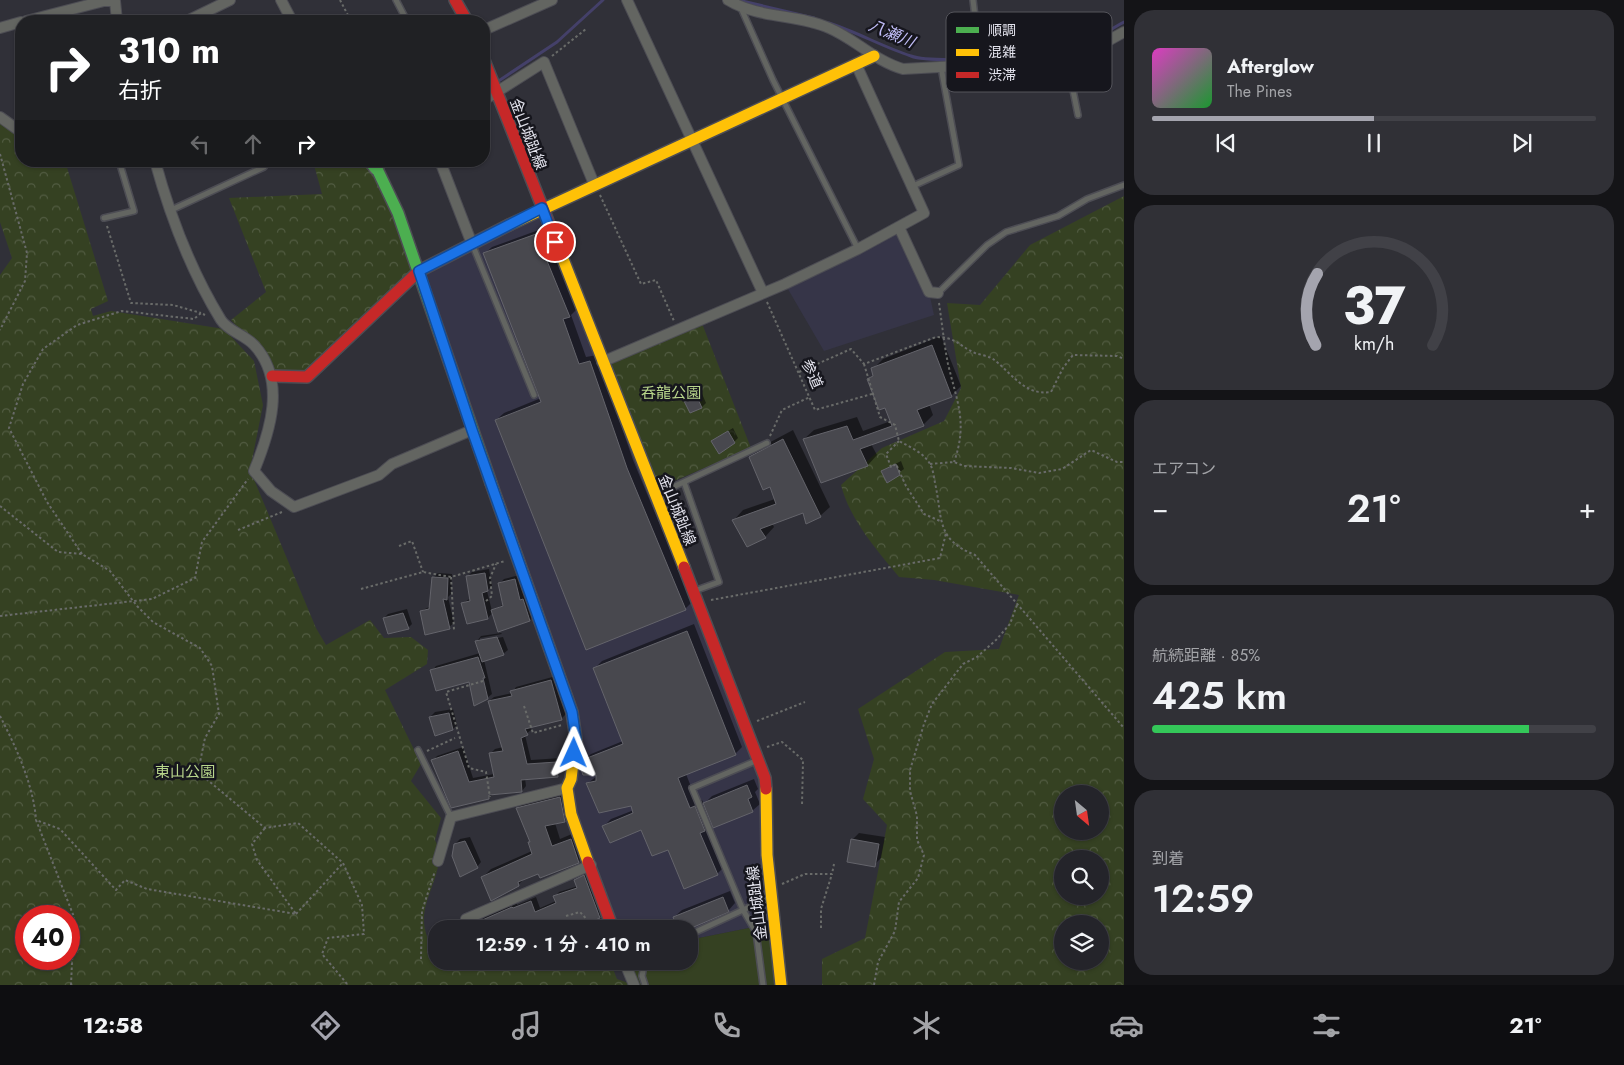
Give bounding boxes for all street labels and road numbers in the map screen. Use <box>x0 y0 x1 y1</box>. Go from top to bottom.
street label: 金山城趾線 <box>504 95 552 173</box>
street label: 参道 <box>796 356 828 392</box>
street label: 金山城趾線 <box>653 471 701 549</box>
street label: 金山城趾線 <box>742 864 772 942</box>

